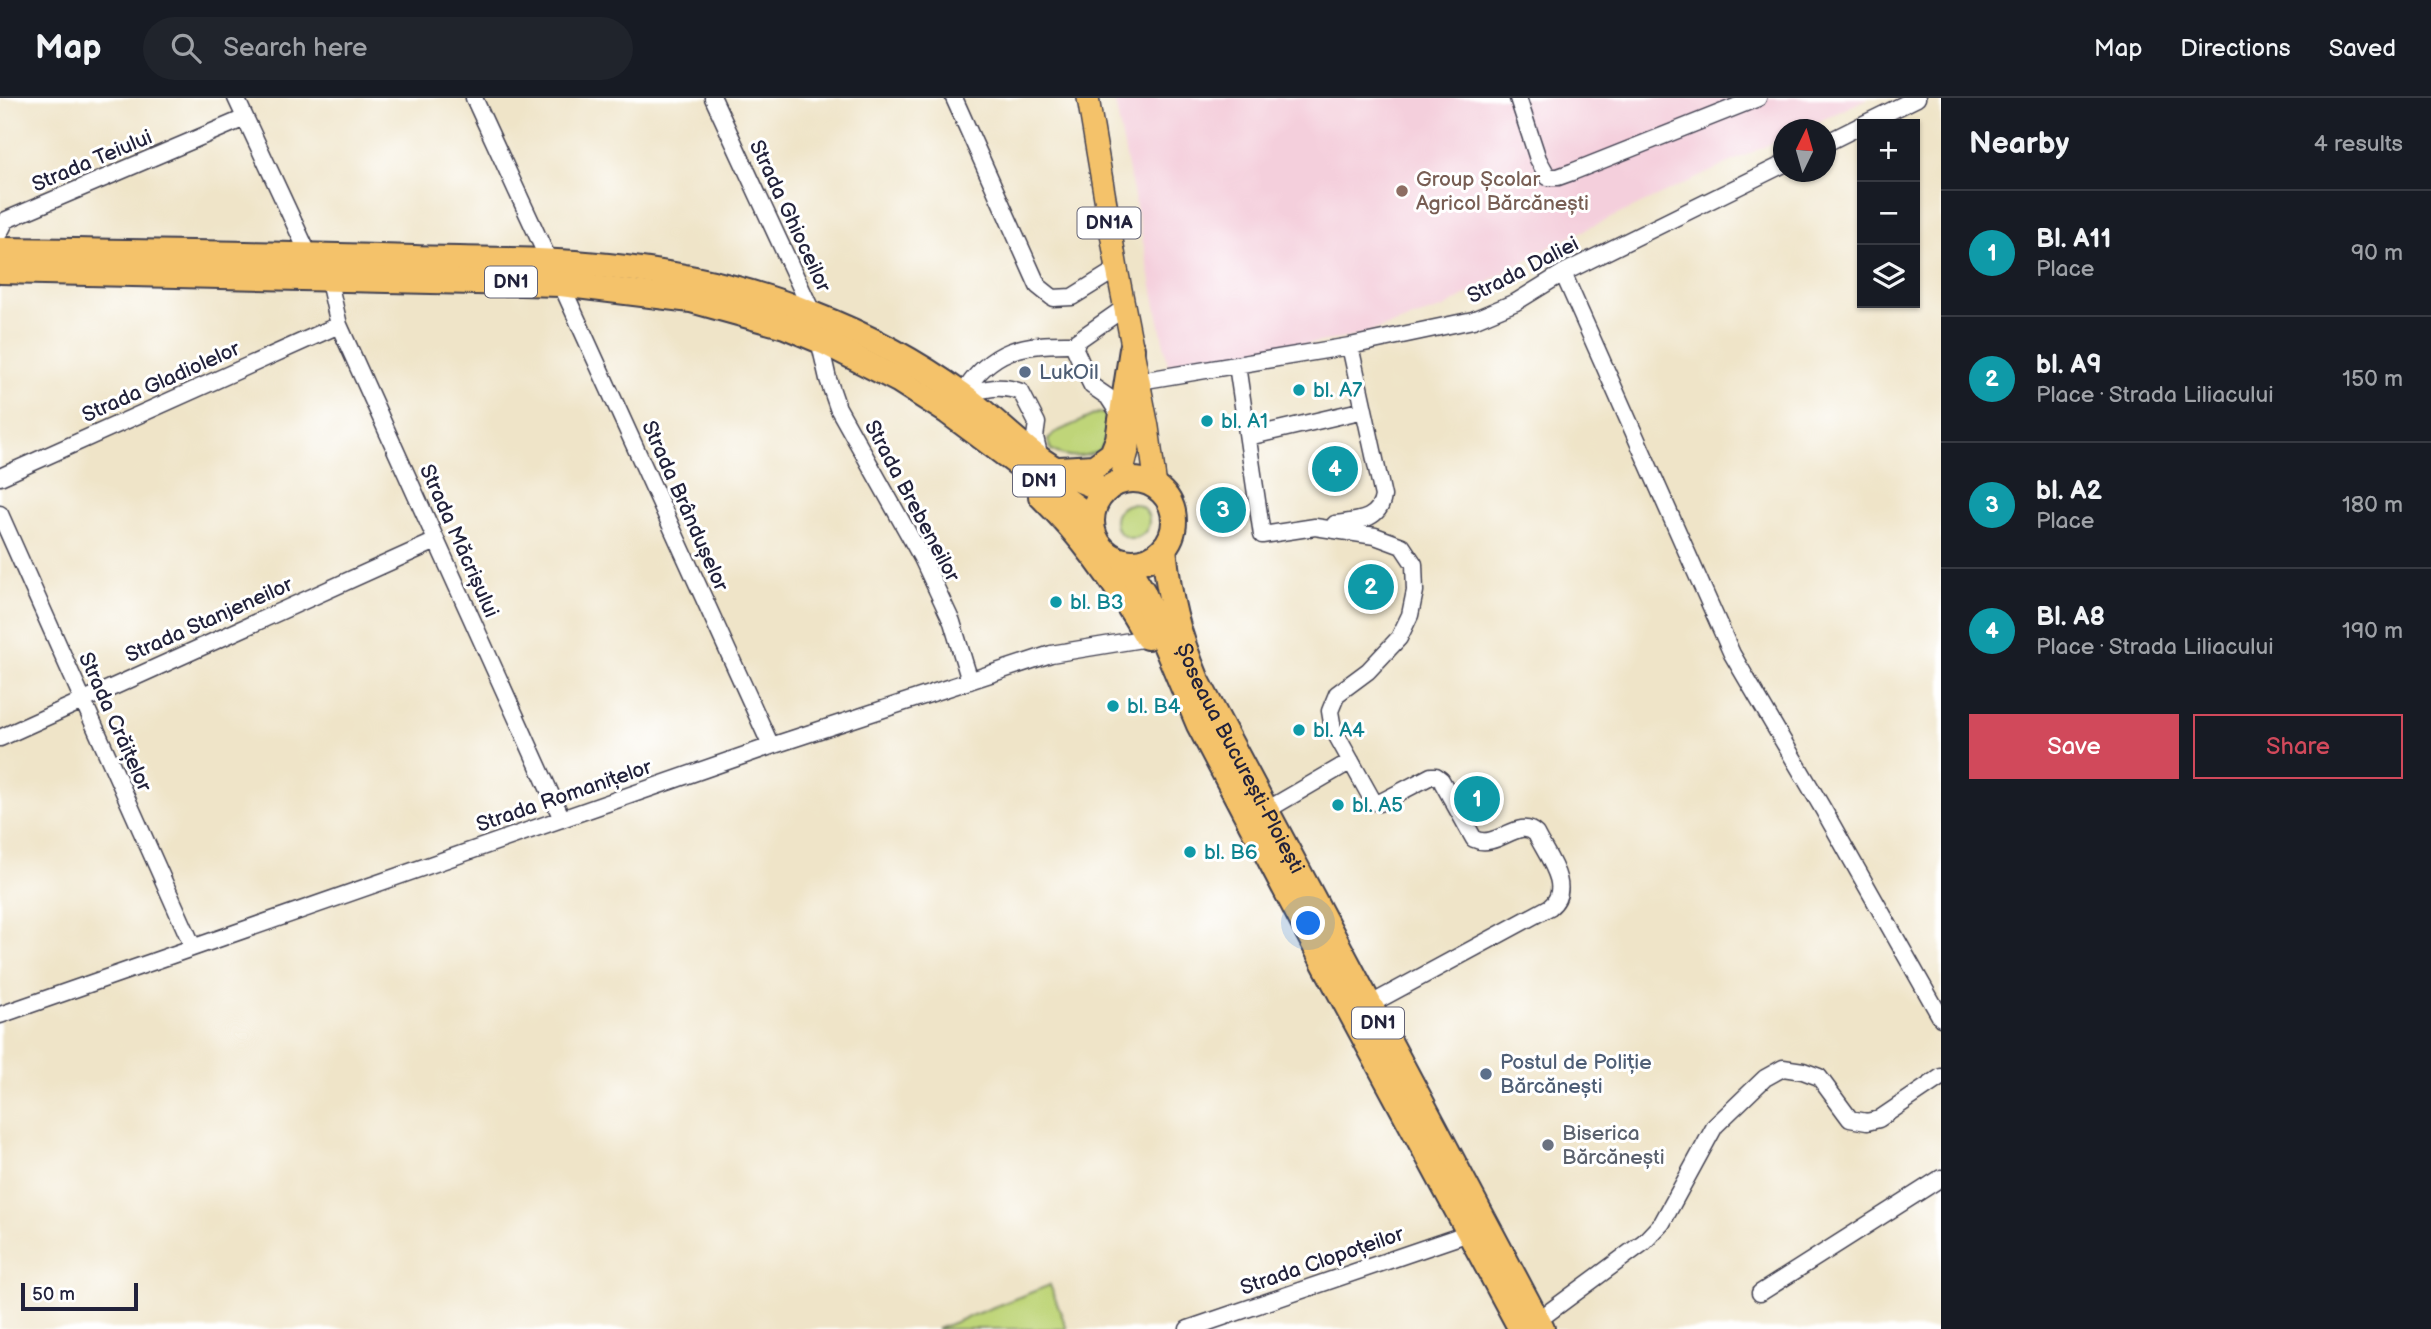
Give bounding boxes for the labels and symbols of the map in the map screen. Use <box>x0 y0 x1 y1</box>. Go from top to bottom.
north arrow <box>1773 119 1836 182</box>
street label: Strada Teiului <box>28 124 156 198</box>
street label: Strada Ghioceilor <box>744 136 836 296</box>
place label: Group Școlar Agricol Bărcănești <box>1416 167 1589 216</box>
marker: Group Școlar Agricol Bărcănești <box>1394 183 1410 199</box>
road number: DN1A <box>1078 208 1140 238</box>
street label: Strada Daliei <box>1463 231 1583 309</box>
road number: DN1 <box>485 266 537 298</box>
street label: Strada Gladiolelor <box>78 336 244 428</box>
place label: LukOil <box>1039 360 1099 385</box>
marker: LukOil <box>1017 364 1033 380</box>
place label: bl. A7 <box>1313 378 1363 403</box>
marker: bl. A7 <box>1291 382 1307 398</box>
place label: bl. A1 <box>1221 409 1268 434</box>
marker: bl. A1 <box>1199 413 1215 429</box>
street label: Strada Brebeneilor <box>859 416 965 586</box>
street label: Strada Brândușelor <box>636 417 734 595</box>
pin: 4 <box>1312 443 1358 495</box>
street label: Strada Măcrișului <box>414 461 504 621</box>
road number: DN1 <box>1013 466 1065 496</box>
pin: 3 <box>1200 484 1246 536</box>
pin: 2 <box>1348 561 1394 613</box>
street label: Strada Stanjeneilor <box>122 572 297 668</box>
place label: bl. B3 <box>1070 590 1124 615</box>
marker: bl. B3 <box>1048 594 1064 610</box>
street label: Șoseaua București-Ploiești <box>1171 640 1310 878</box>
street label: Strada Crăițelor <box>73 649 157 796</box>
place label: bl. B4 <box>1127 694 1181 719</box>
marker: bl. B4 <box>1105 698 1121 714</box>
place label: bl. A4 <box>1313 718 1365 743</box>
marker: bl. A4 <box>1291 722 1307 738</box>
street label: Strada Romanițelor <box>473 754 655 838</box>
pin: 1 <box>1454 773 1500 825</box>
place label: bl. A5 <box>1352 793 1403 818</box>
marker: bl. A5 <box>1330 797 1346 813</box>
place label: bl. B6 <box>1204 840 1258 865</box>
marker: bl. B6 <box>1182 844 1198 860</box>
your location <box>1291 906 1325 940</box>
road number: DN1 <box>1352 1007 1404 1038</box>
place label: Postul de Poliție Bărcănești <box>1500 1050 1652 1099</box>
marker: Postul de Poliție Bărcănești <box>1478 1066 1494 1082</box>
place label: Biserica Bărcănești <box>1562 1121 1665 1170</box>
marker: Biserica Bărcănești <box>1540 1137 1556 1153</box>
street label: Strada Clopoțeilor <box>1237 1221 1407 1301</box>
scale bar <box>21 1280 138 1312</box>

